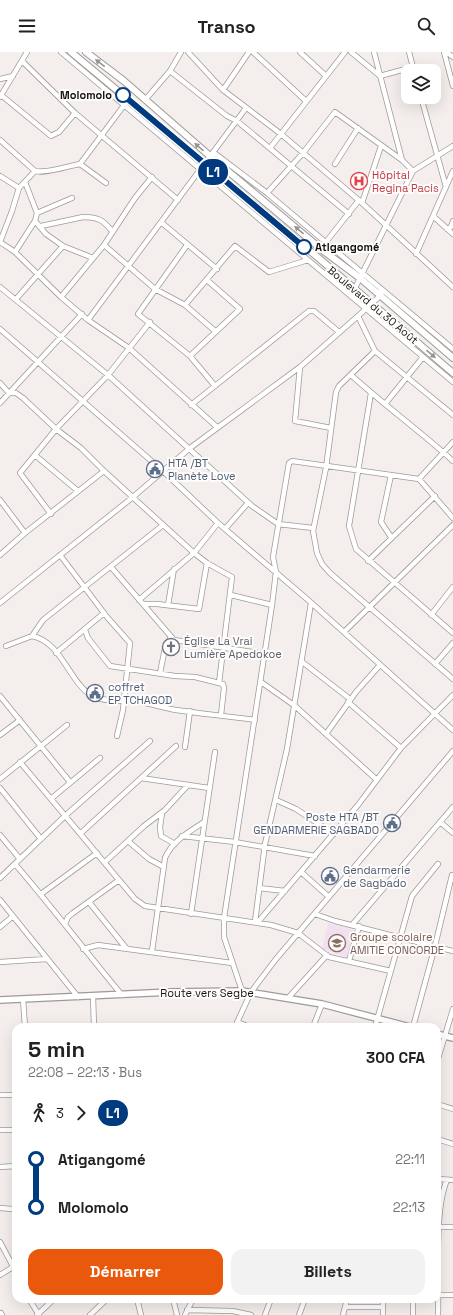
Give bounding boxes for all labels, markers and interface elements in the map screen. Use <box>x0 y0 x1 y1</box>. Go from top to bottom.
icon: menu <box>16 15 38 37</box>
text: Transo <box>197 15 256 38</box>
icon: search <box>415 15 437 37</box>
one-way arrow <box>95 58 106 67</box>
map controls <box>401 64 441 104</box>
button: layers <box>401 64 441 104</box>
marker: Molomolo <box>115 87 131 103</box>
place label: Molomolo <box>60 88 112 102</box>
one-way arrow <box>194 142 204 152</box>
line badge: L1 <box>195 159 231 185</box>
text: L1 <box>206 163 220 181</box>
place label: Hôpital Regina Pacis <box>372 168 439 195</box>
hospital icon: Hôpital Regina Pacis <box>349 171 369 191</box>
one-way arrow <box>294 226 304 235</box>
marker: Atigangomé <box>296 239 312 255</box>
place label: Atigangomé <box>315 240 379 254</box>
street label: Boulevard du 30 Août <box>325 263 421 347</box>
one-way arrow <box>425 350 436 359</box>
place label: HTA /BT Planète Love <box>168 456 236 483</box>
public building icon: HTA /BT Planète Love <box>145 459 165 479</box>
place label: Église La Vrai Lumière Apedokoe <box>184 634 282 661</box>
church icon: Église La Vrai Lumière Apedokoe <box>161 637 181 657</box>
place label: coffret EP TCHAGOD <box>108 680 172 707</box>
public building icon: coffret EP TCHAGOD <box>85 683 105 703</box>
place label: Poste HTA /BT GENDARMERIE SAGBADO <box>253 810 380 837</box>
public building icon: Poste HTA /BT GENDARMERIE SAGBADO <box>382 813 402 833</box>
place label: Gendarmerie de Sagbado <box>343 863 410 890</box>
public building icon: Gendarmerie de Sagbado <box>320 866 340 886</box>
place label: Groupe scolaire AMITIE CONCORDE <box>350 930 444 957</box>
school or university icon: Groupe scolaire AMITIE CONCORDE <box>327 933 347 953</box>
street label: Route vers Segbe <box>160 986 254 1000</box>
text: 5 min <box>28 1035 85 1063</box>
text: 300 CFA <box>366 1048 425 1067</box>
text: 22:08 – 22:13 · Bus <box>28 1064 142 1081</box>
icon: walk <box>28 1102 50 1124</box>
icon: forward <box>70 1102 92 1124</box>
text: L1 <box>106 1104 120 1122</box>
text: 3 <box>56 1105 64 1122</box>
text: Atigangomé <box>58 1150 146 1169</box>
text: 22:11 <box>395 1151 425 1168</box>
text: Molomolo <box>58 1198 129 1217</box>
text: 22:13 <box>393 1199 425 1216</box>
button: Démarrer <box>28 1249 223 1295</box>
button: Billets <box>231 1249 425 1295</box>

